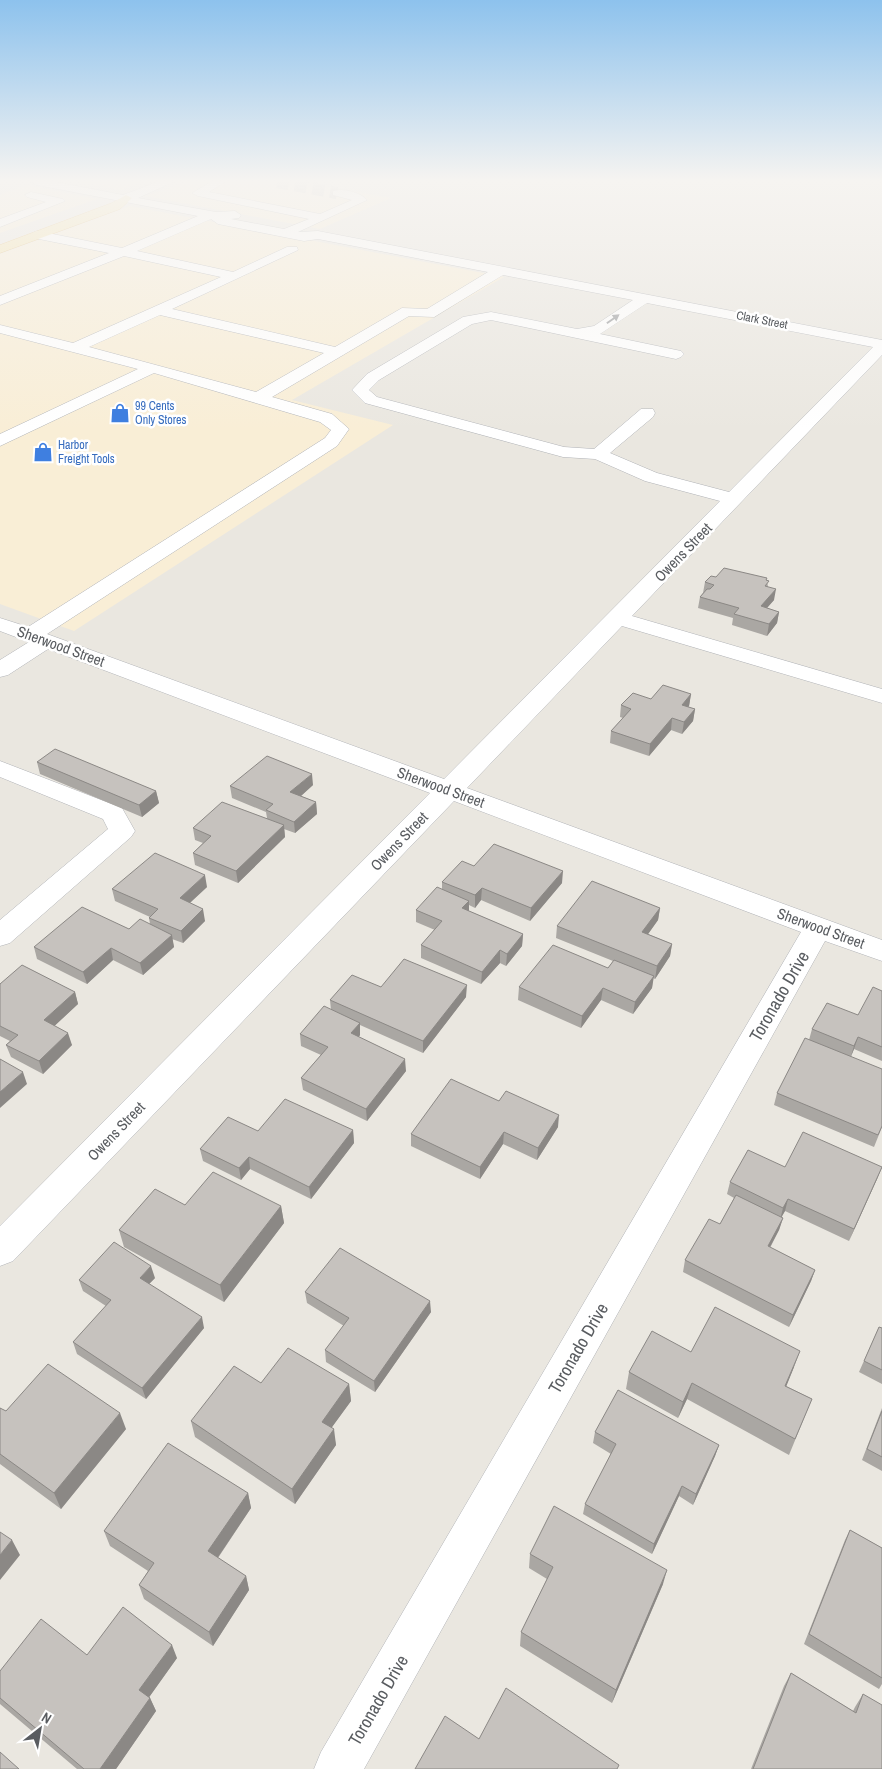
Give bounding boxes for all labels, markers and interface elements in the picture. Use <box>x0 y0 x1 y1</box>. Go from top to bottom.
street label: Clark Street <box>735 307 789 333</box>
one-way arrow <box>607 314 620 324</box>
place label: 99 Cents Only Stores <box>135 398 186 428</box>
shop icon: 99 Cents Only Stores <box>109 402 131 424</box>
place label: Harbor Freight Tools <box>58 437 115 467</box>
shop icon: Harbor Freight Tools <box>32 441 54 463</box>
street label: Owens Street <box>650 517 717 586</box>
street label: Sherwood Street <box>14 620 108 672</box>
street label: Sherwood Street <box>394 761 488 813</box>
street label: Owens Street <box>366 806 433 875</box>
street label: Sherwood Street <box>774 902 868 954</box>
street label: Toronado Drive <box>743 946 815 1046</box>
street label: Owens Street <box>83 1096 150 1165</box>
street label: Toronado Drive <box>542 1298 614 1398</box>
street label: Toronado Drive <box>342 1650 414 1750</box>
north arrow <box>15 1704 65 1754</box>
text: N <box>39 1708 55 1728</box>

